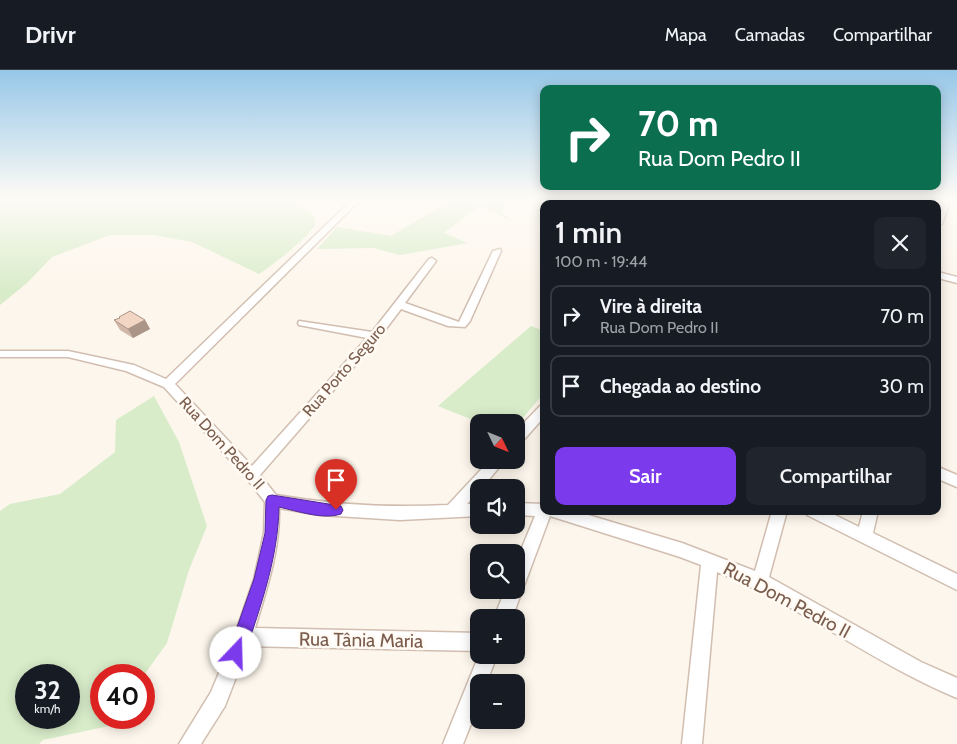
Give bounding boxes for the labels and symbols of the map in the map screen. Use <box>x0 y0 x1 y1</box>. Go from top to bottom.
street label: Rua Porto Seguro <box>298 319 390 420</box>
street label: Rua Dom Pedro II <box>175 393 269 493</box>
north arrow <box>470 414 525 469</box>
pin <box>315 459 357 510</box>
street label: Rua Dom Pedro II <box>719 557 855 643</box>
position arrow <box>209 626 261 678</box>
street label: Rua Tânia Maria <box>299 627 423 653</box>
speed limit sign: 40 <box>90 664 155 729</box>

